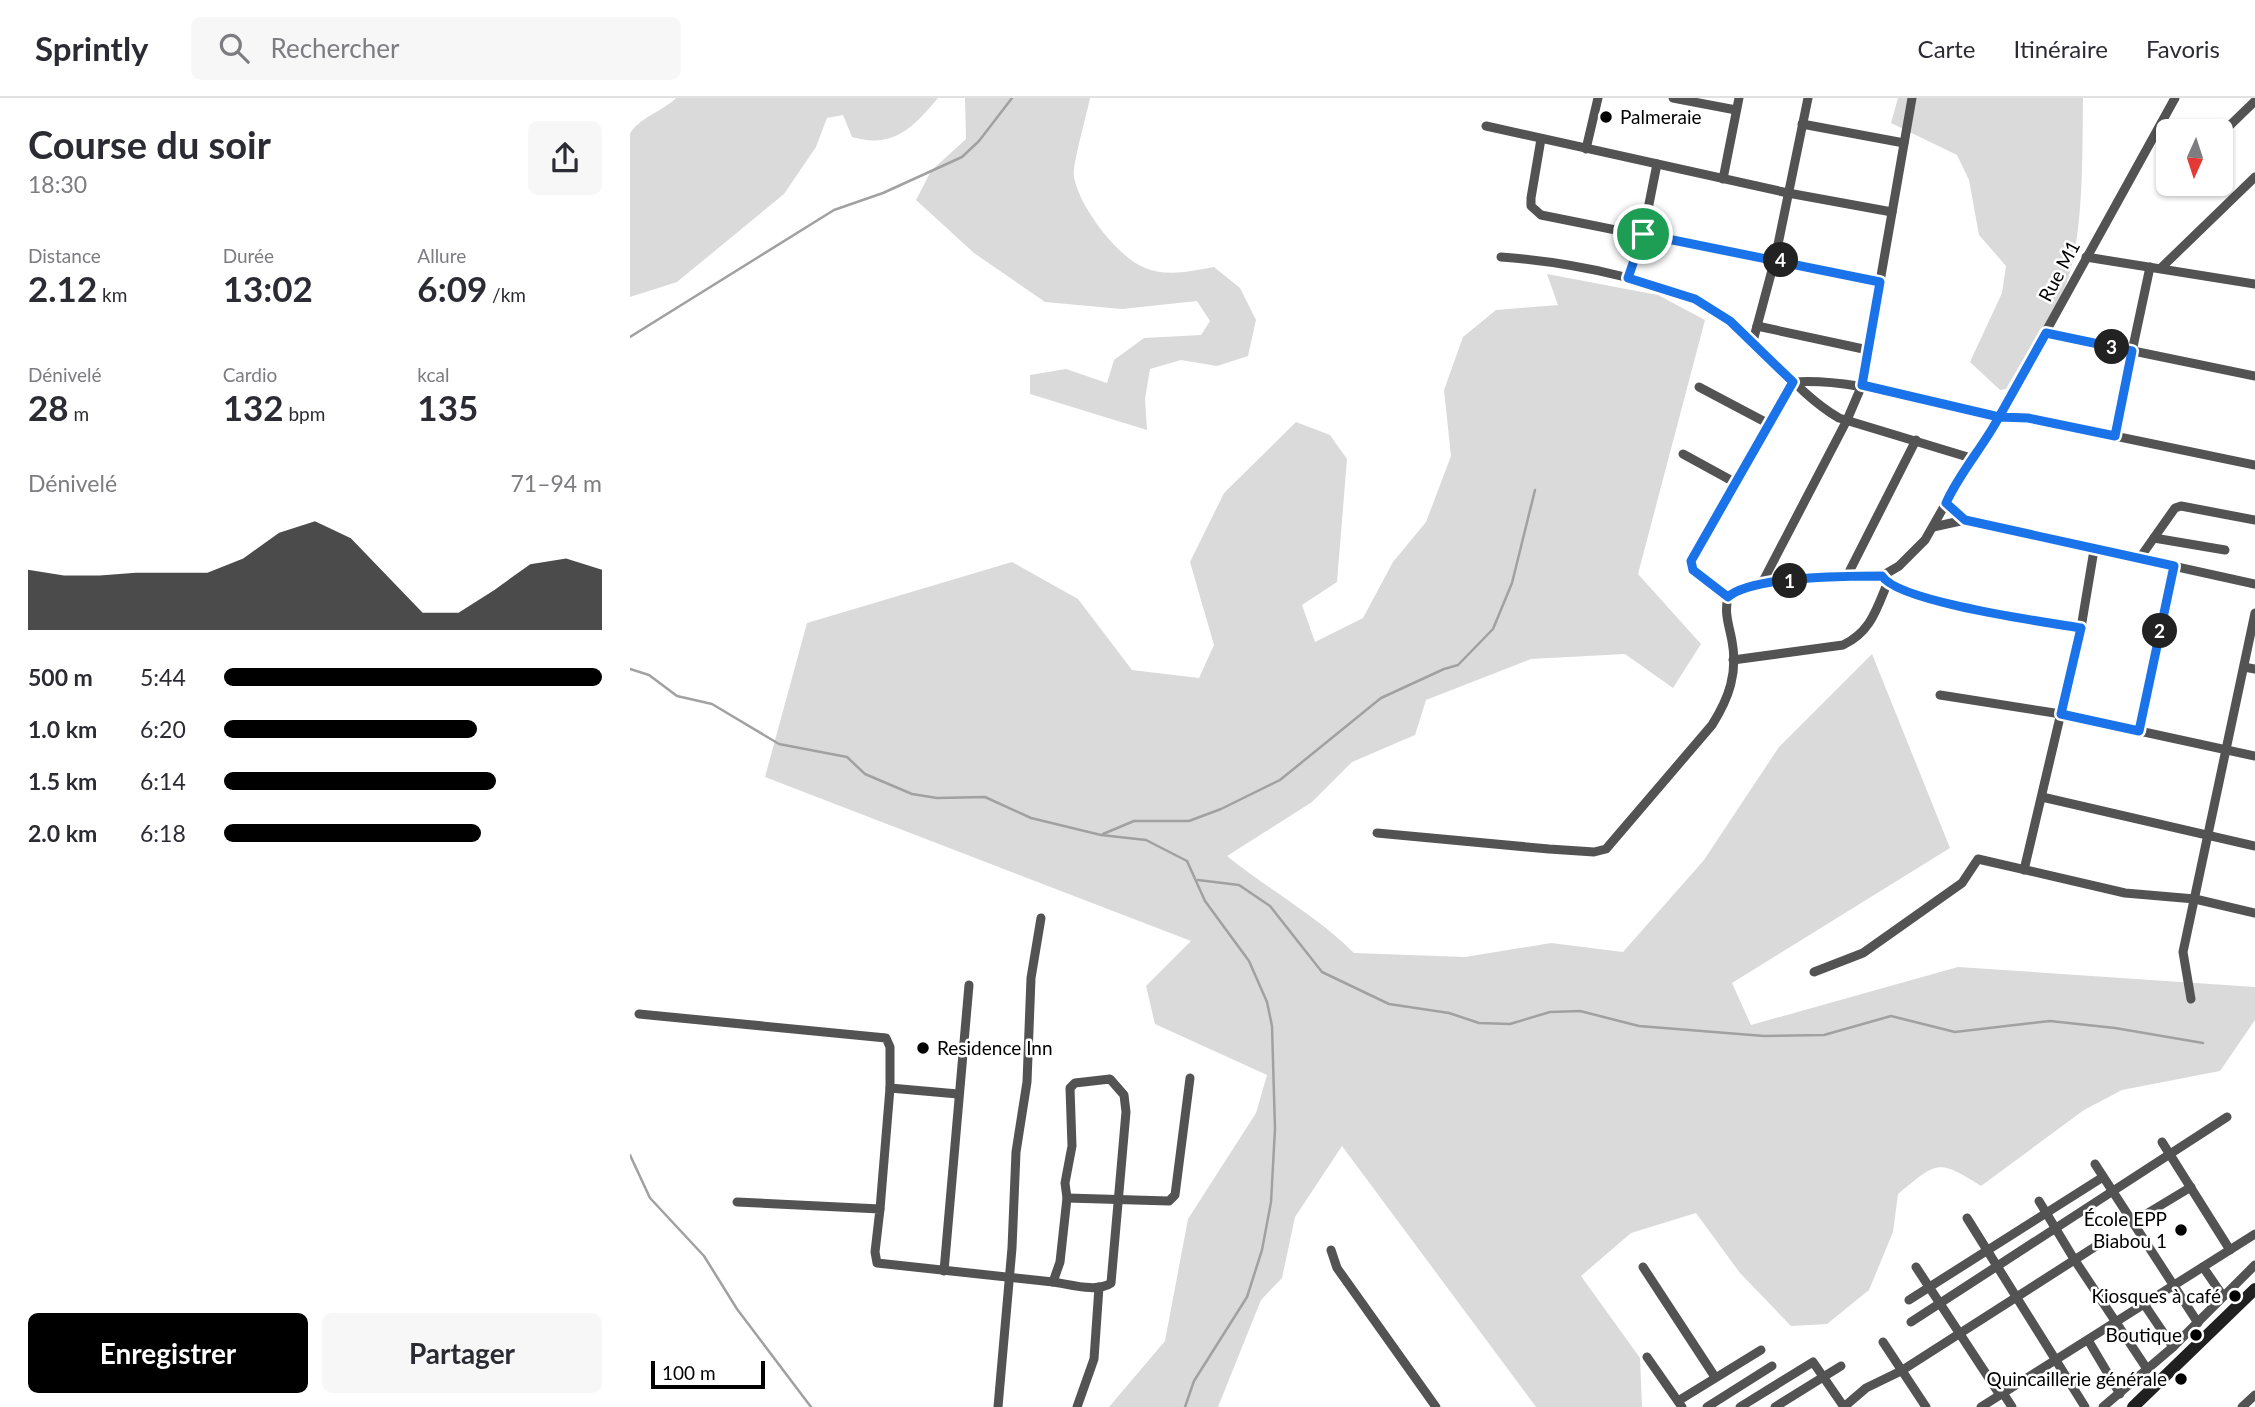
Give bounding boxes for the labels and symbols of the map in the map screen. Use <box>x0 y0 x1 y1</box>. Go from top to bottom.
place label: Palmeraie <box>1620 105 1702 128</box>
marker: Palmeraie <box>1598 109 1614 125</box>
north arrow <box>2156 119 2233 196</box>
pin <box>1613 204 1673 264</box>
street label: Rue M1 <box>2033 236 2084 305</box>
pin: 4 <box>1764 242 1798 278</box>
pin: 3 <box>2094 330 2130 364</box>
pin: 1 <box>1772 564 1808 598</box>
pin: 2 <box>2142 614 2178 648</box>
place label: Residence Inn <box>937 1036 1053 1059</box>
marker: Residence Inn <box>915 1040 931 1056</box>
place label: École EPP Biabou 1 <box>2084 1207 2167 1252</box>
marker: École EPP Biabou 1 <box>2173 1222 2189 1238</box>
place label: Kiosques à café <box>2091 1284 2221 1307</box>
marker: Kiosques à café <box>2227 1288 2243 1304</box>
place label: Boutique <box>2106 1323 2182 1346</box>
marker: Boutique <box>2188 1327 2204 1343</box>
scale bar <box>651 1358 765 1390</box>
place label: Quincaillerie générale <box>1987 1367 2167 1390</box>
marker: Quincaillerie générale <box>2173 1371 2189 1387</box>

